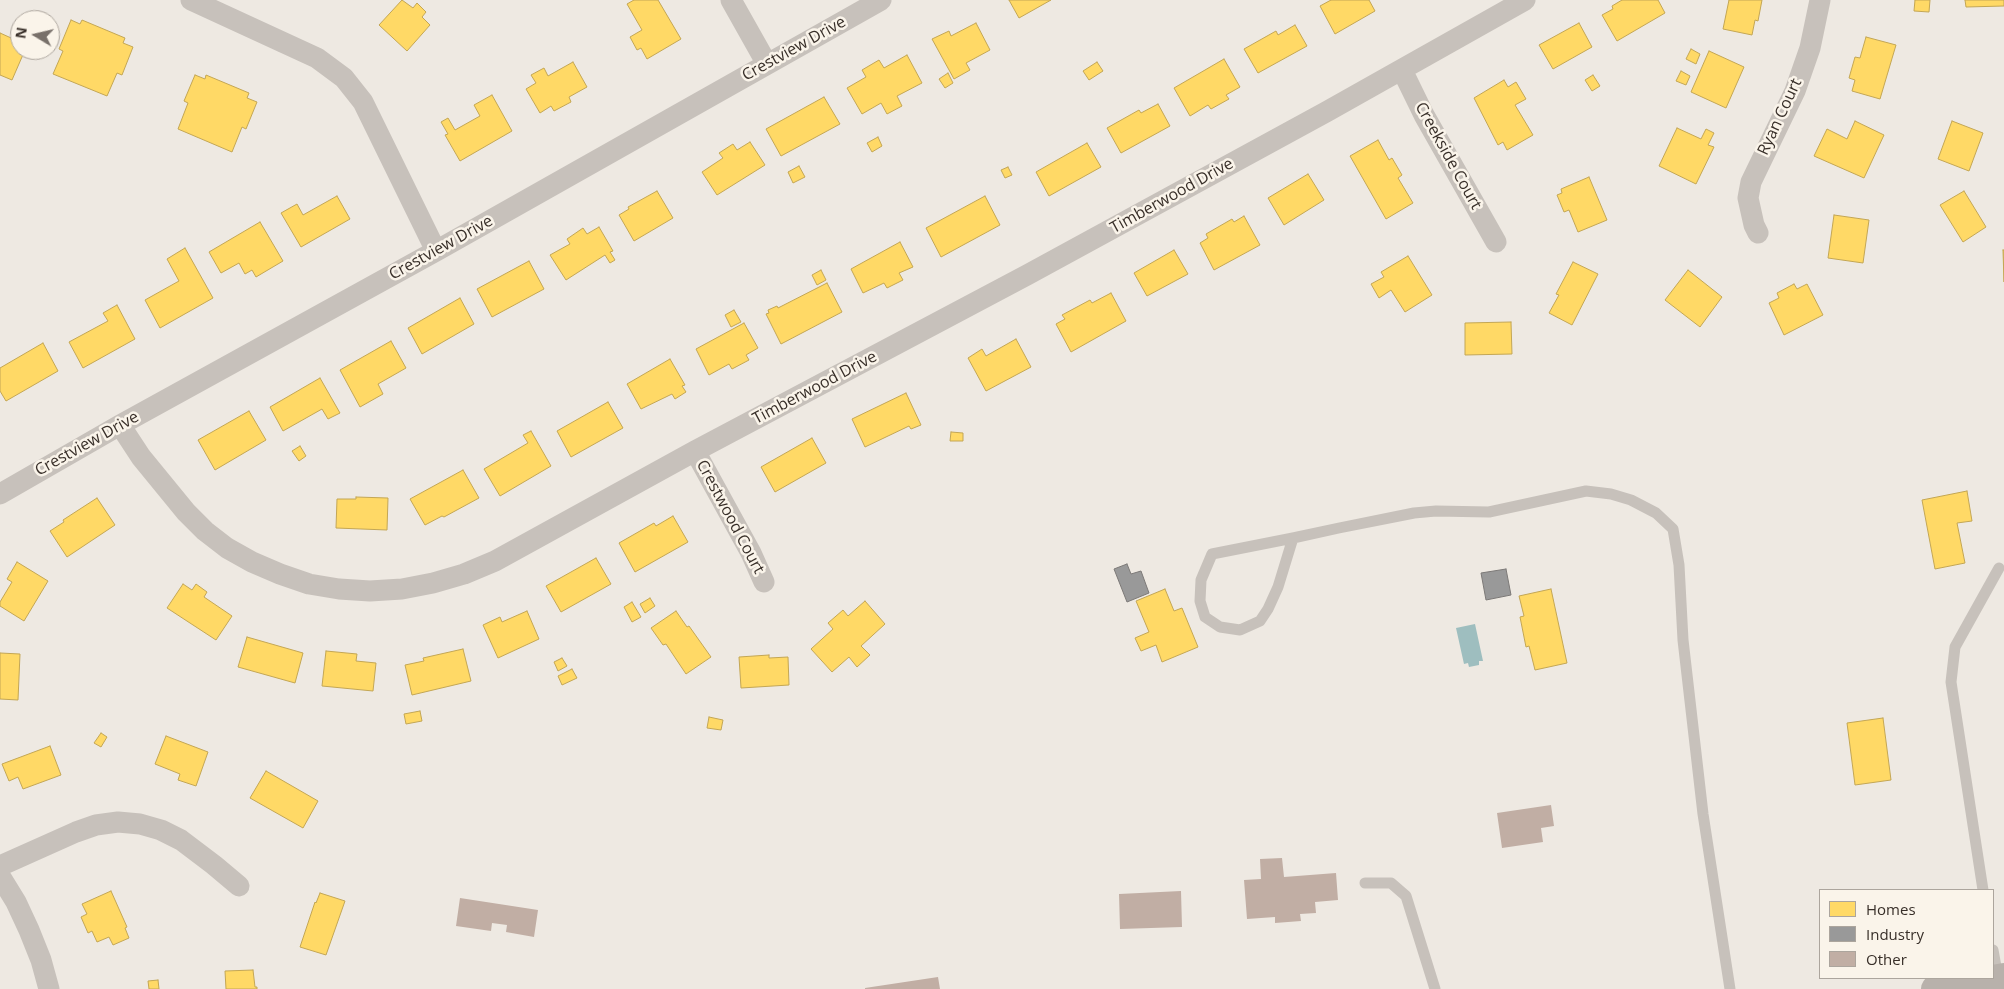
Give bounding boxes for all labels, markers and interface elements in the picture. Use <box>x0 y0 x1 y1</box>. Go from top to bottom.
north arrow <box>10 10 60 60</box>
street label: Crestview Drive <box>739 13 849 85</box>
text: N <box>10 26 31 40</box>
street label: Ryan Court <box>1754 76 1806 158</box>
street label: Creekside Court <box>1411 99 1485 213</box>
street label: Timberwood Drive <box>1107 154 1237 238</box>
street label: Crestview Drive <box>386 212 496 284</box>
street label: Timberwood Drive <box>750 347 880 429</box>
street label: Crestview Drive <box>32 408 142 480</box>
street label: Crestwood Court <box>692 457 768 577</box>
legend <box>1819 889 1994 979</box>
text: Homes <box>1866 899 1916 919</box>
text: Industry <box>1866 924 1924 944</box>
text: Other <box>1866 949 1907 969</box>

